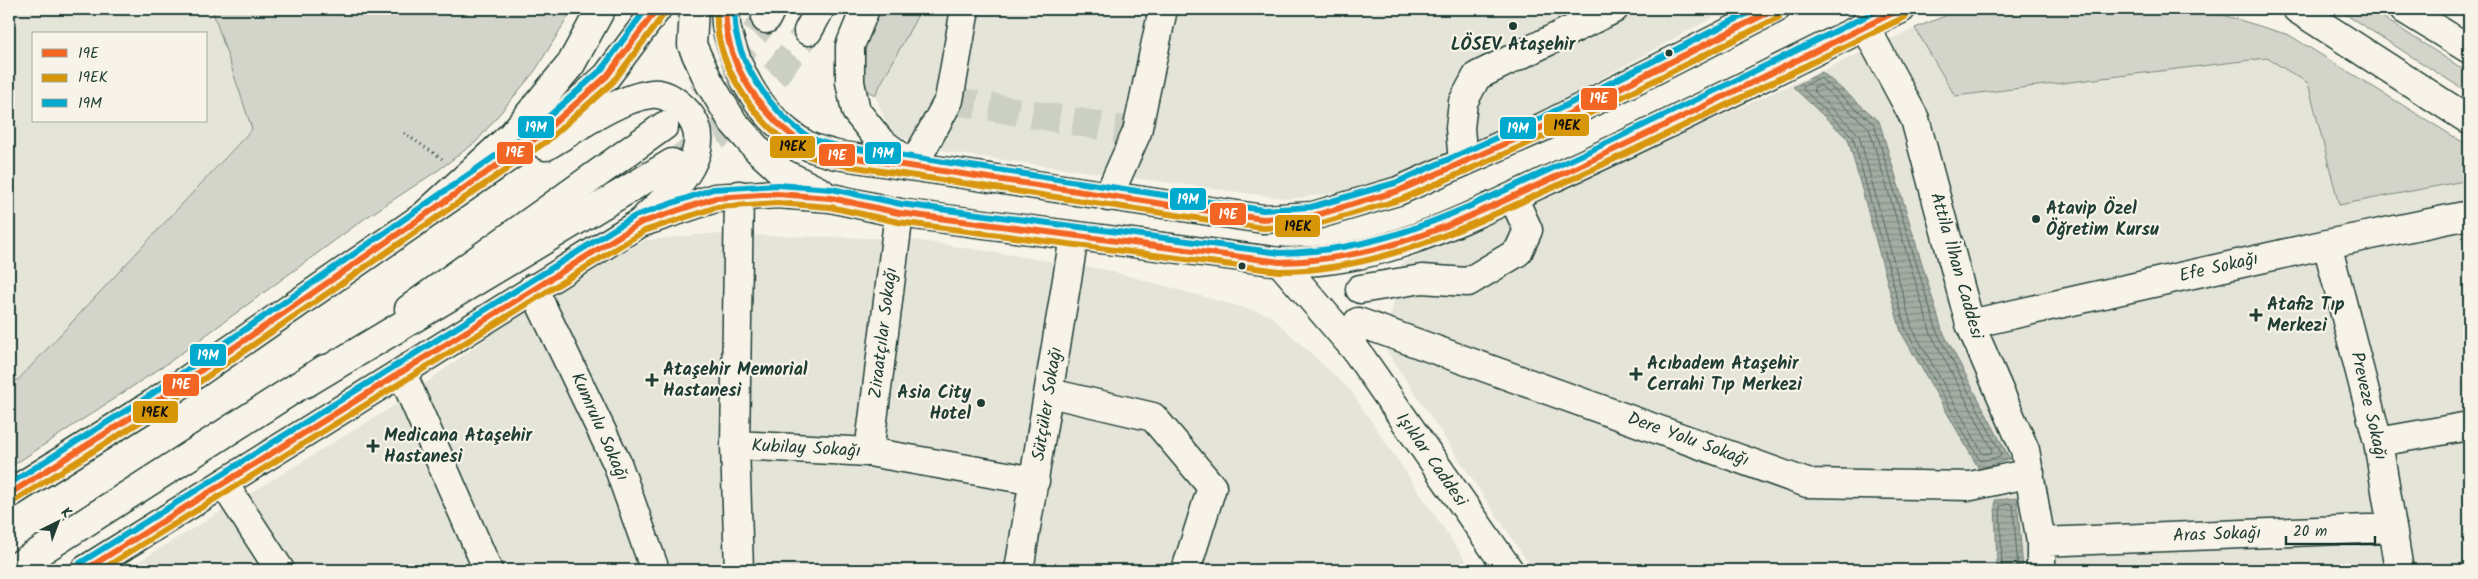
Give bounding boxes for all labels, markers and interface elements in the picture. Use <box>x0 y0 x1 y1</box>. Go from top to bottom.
marker: LÖSEV Ataşehir <box>1507 20 1519 32</box>
place label: LÖSEV Ataşehir <box>1451 31 1577 60</box>
legend <box>32 32 208 122</box>
text: 19E <box>78 42 100 66</box>
unlabelled marker <box>1664 48 1674 58</box>
text: 19EK <box>78 66 108 90</box>
line badge: 19E <box>1580 87 1618 111</box>
text: 19E <box>1589 88 1610 110</box>
text: 19M <box>78 92 102 116</box>
line badge: 19EK <box>1543 113 1590 137</box>
line badge: 19M <box>517 115 555 139</box>
text: 19EK <box>1553 115 1581 137</box>
line badge: 19M <box>1499 116 1537 140</box>
text: 19M <box>525 117 547 139</box>
text: 19M <box>1507 118 1529 140</box>
line badge: 19EK <box>769 135 816 159</box>
text: 19EK <box>779 136 807 158</box>
line badge: 19E <box>496 141 534 165</box>
line badge: 19M <box>864 141 902 165</box>
text: 19E <box>505 142 526 164</box>
line badge: 19E <box>818 143 856 167</box>
text: 19M <box>872 143 894 165</box>
text: 19E <box>827 145 848 167</box>
line badge: 19M <box>1169 187 1207 211</box>
text: 19M <box>1177 189 1199 211</box>
street label: Attila İlhan Caddesi <box>1921 189 1991 343</box>
place label: Atavip Özel Öğretim Kursu <box>2046 195 2159 245</box>
line badge: 19E <box>1209 202 1247 226</box>
text: 19E <box>1218 204 1239 226</box>
marker: Atavip Özel Öğretim Kursu <box>2030 213 2042 225</box>
line badge: 19EK <box>1274 214 1321 238</box>
text: 19EK <box>1284 216 1312 238</box>
street label: Efe Sokağı <box>2177 245 2261 291</box>
unlabelled marker <box>1237 261 1247 271</box>
street label: Ziraatçılar Sokağı <box>862 266 906 400</box>
place label: Atafiz Tıp Merkezi <box>2267 291 2345 341</box>
marker: Atafiz Tıp Merkezi <box>2249 308 2263 322</box>
line badge: 19M <box>189 343 227 367</box>
text: 19M <box>197 345 219 367</box>
street label: Sütçüler Sokağı <box>1025 345 1071 463</box>
street label: Preveze Sokağı <box>2341 349 2395 463</box>
place label: Acıbadem Ataşehir Cerrahi Tıp Merkezi <box>1647 350 1802 400</box>
place label: Ataşehir Memorial Hastanesi <box>663 356 808 406</box>
marker: Acıbadem Ataşehir Cerrahi Tıp Merkezi <box>1629 367 1643 381</box>
street label: Kumrulu Sokağı <box>562 368 636 486</box>
line badge: 19E <box>162 373 200 397</box>
marker: Ataşehir Memorial Hastanesi <box>645 373 659 387</box>
text: 19E <box>171 374 192 396</box>
place label: Asia City Hotel <box>897 379 972 429</box>
marker: Asia City Hotel <box>975 397 987 409</box>
line badge: 19EK <box>132 400 179 424</box>
text: 19EK <box>141 402 169 424</box>
street label: Dere Yolu Sokağı <box>1623 405 1753 475</box>
street label: Işıklar Caddesi <box>1388 407 1475 514</box>
place label: Medicana Ataşehir Hastanesi <box>384 422 533 472</box>
street label: Kubilay Sokağı <box>751 432 861 466</box>
marker: Medicana Ataşehir Hastanesi <box>366 439 380 453</box>
north arrow <box>32 496 82 546</box>
text: K <box>56 502 77 524</box>
scale bar <box>2286 514 2374 546</box>
street label: Aras Sokağı <box>2173 519 2261 551</box>
text: 20 m <box>2293 520 2327 544</box>

